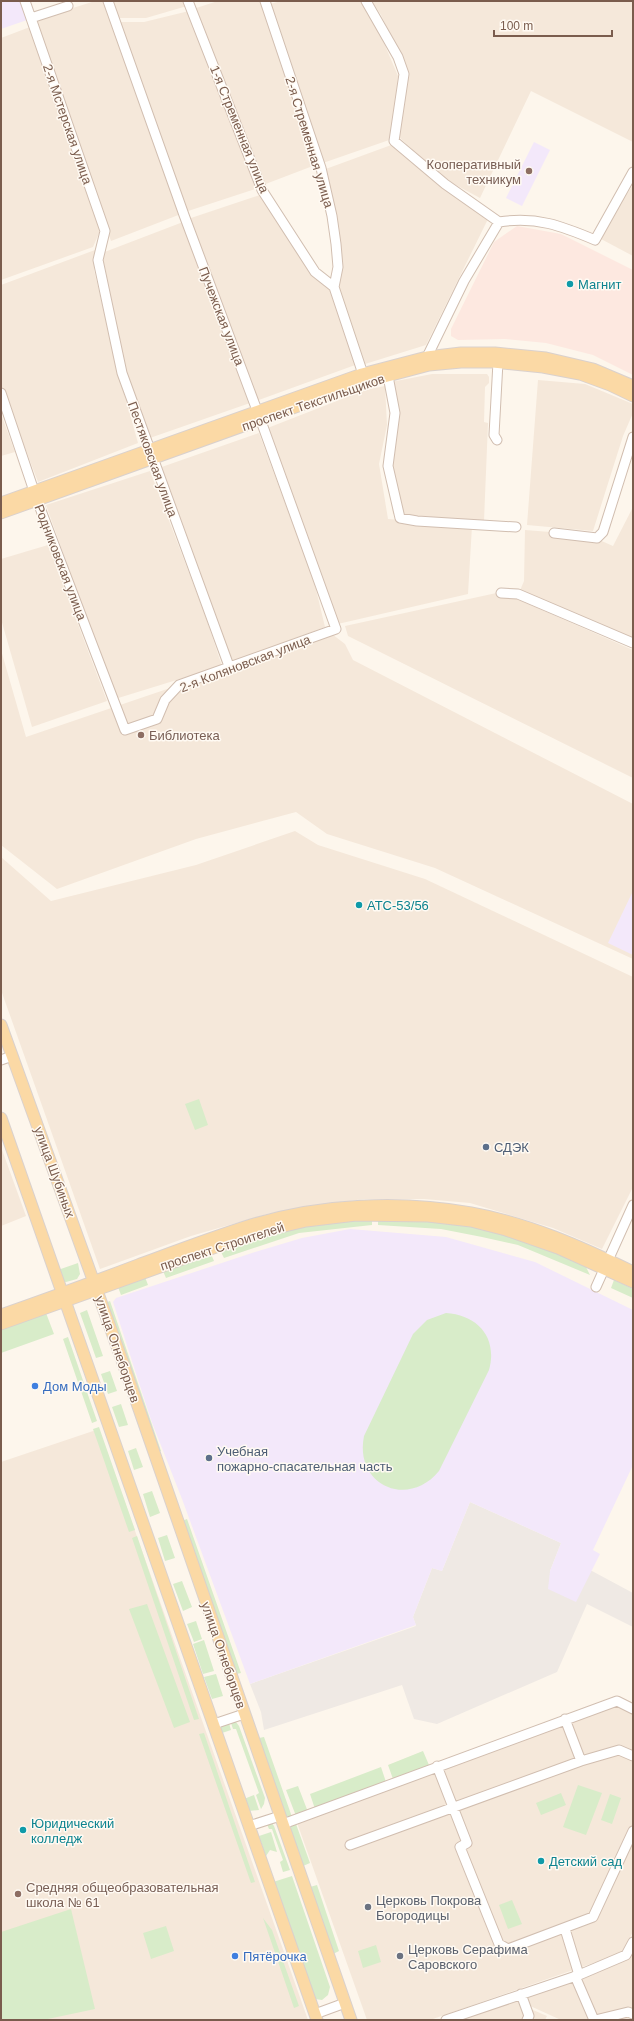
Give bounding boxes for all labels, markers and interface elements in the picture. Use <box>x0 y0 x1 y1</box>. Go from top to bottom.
scale bar <box>494 12 612 38</box>
text: 100 m <box>500 19 533 33</box>
street label: 2-я Мстерская улица <box>40 62 95 187</box>
street label: 1-я Стременная улица <box>207 63 272 196</box>
street label: 2-я Стременная улица <box>282 75 337 210</box>
place label: Кооперативный техникум <box>427 157 521 187</box>
marker: Кооперативный техникум <box>524 166 534 176</box>
street label: Пучежская улица <box>196 265 248 368</box>
place label: Магнит <box>578 277 621 292</box>
marker: Магнит <box>565 279 575 289</box>
street label: проспект Текстильщиков <box>240 371 387 434</box>
street label: Пестяковская улица <box>125 399 181 520</box>
street label: Родниковская улица <box>31 502 90 623</box>
street label: 2-я Коляновская улица <box>178 631 313 695</box>
place label: Библиотека <box>149 728 220 743</box>
marker: Библиотека <box>136 730 146 740</box>
place label: АТС-53/56 <box>367 898 429 913</box>
marker: АТС-53/56 <box>354 900 364 910</box>
street label: улица Шубиных <box>31 1125 78 1220</box>
place label: СДЭК <box>494 1140 529 1155</box>
marker: СДЭК <box>481 1142 491 1152</box>
street label: проспект Строителей <box>158 1219 286 1274</box>
street label: улица Огнеборцев <box>92 1294 143 1405</box>
place label: Дом Моды <box>43 1379 107 1394</box>
marker: Дом Моды <box>30 1381 40 1391</box>
place label: Учебная пожарно-спасательная часть <box>217 1444 393 1474</box>
marker: Учебная пожарно-спасательная часть <box>204 1453 214 1463</box>
street label: улица Огнеборцев <box>198 1600 249 1711</box>
place label: Юридический колледж <box>31 1816 114 1846</box>
marker: Юридический колледж <box>18 1825 28 1835</box>
place label: Детский сад <box>549 1854 622 1869</box>
marker: Детский сад <box>536 1856 546 1866</box>
place label: Средняя общеобразовательная школа № 61 <box>26 1880 219 1910</box>
marker: Средняя общеобразовательная школа № 61 <box>13 1889 23 1899</box>
place label: Церковь Покрова Богородицы <box>376 1893 482 1923</box>
marker: Церковь Покрова Богородицы <box>363 1902 373 1912</box>
place label: Церковь Серафима Саровского <box>408 1942 528 1972</box>
place label: Пятёрочка <box>243 1949 307 1964</box>
marker: Пятёрочка <box>230 1951 240 1961</box>
marker: Церковь Серафима Саровского <box>395 1951 405 1961</box>

